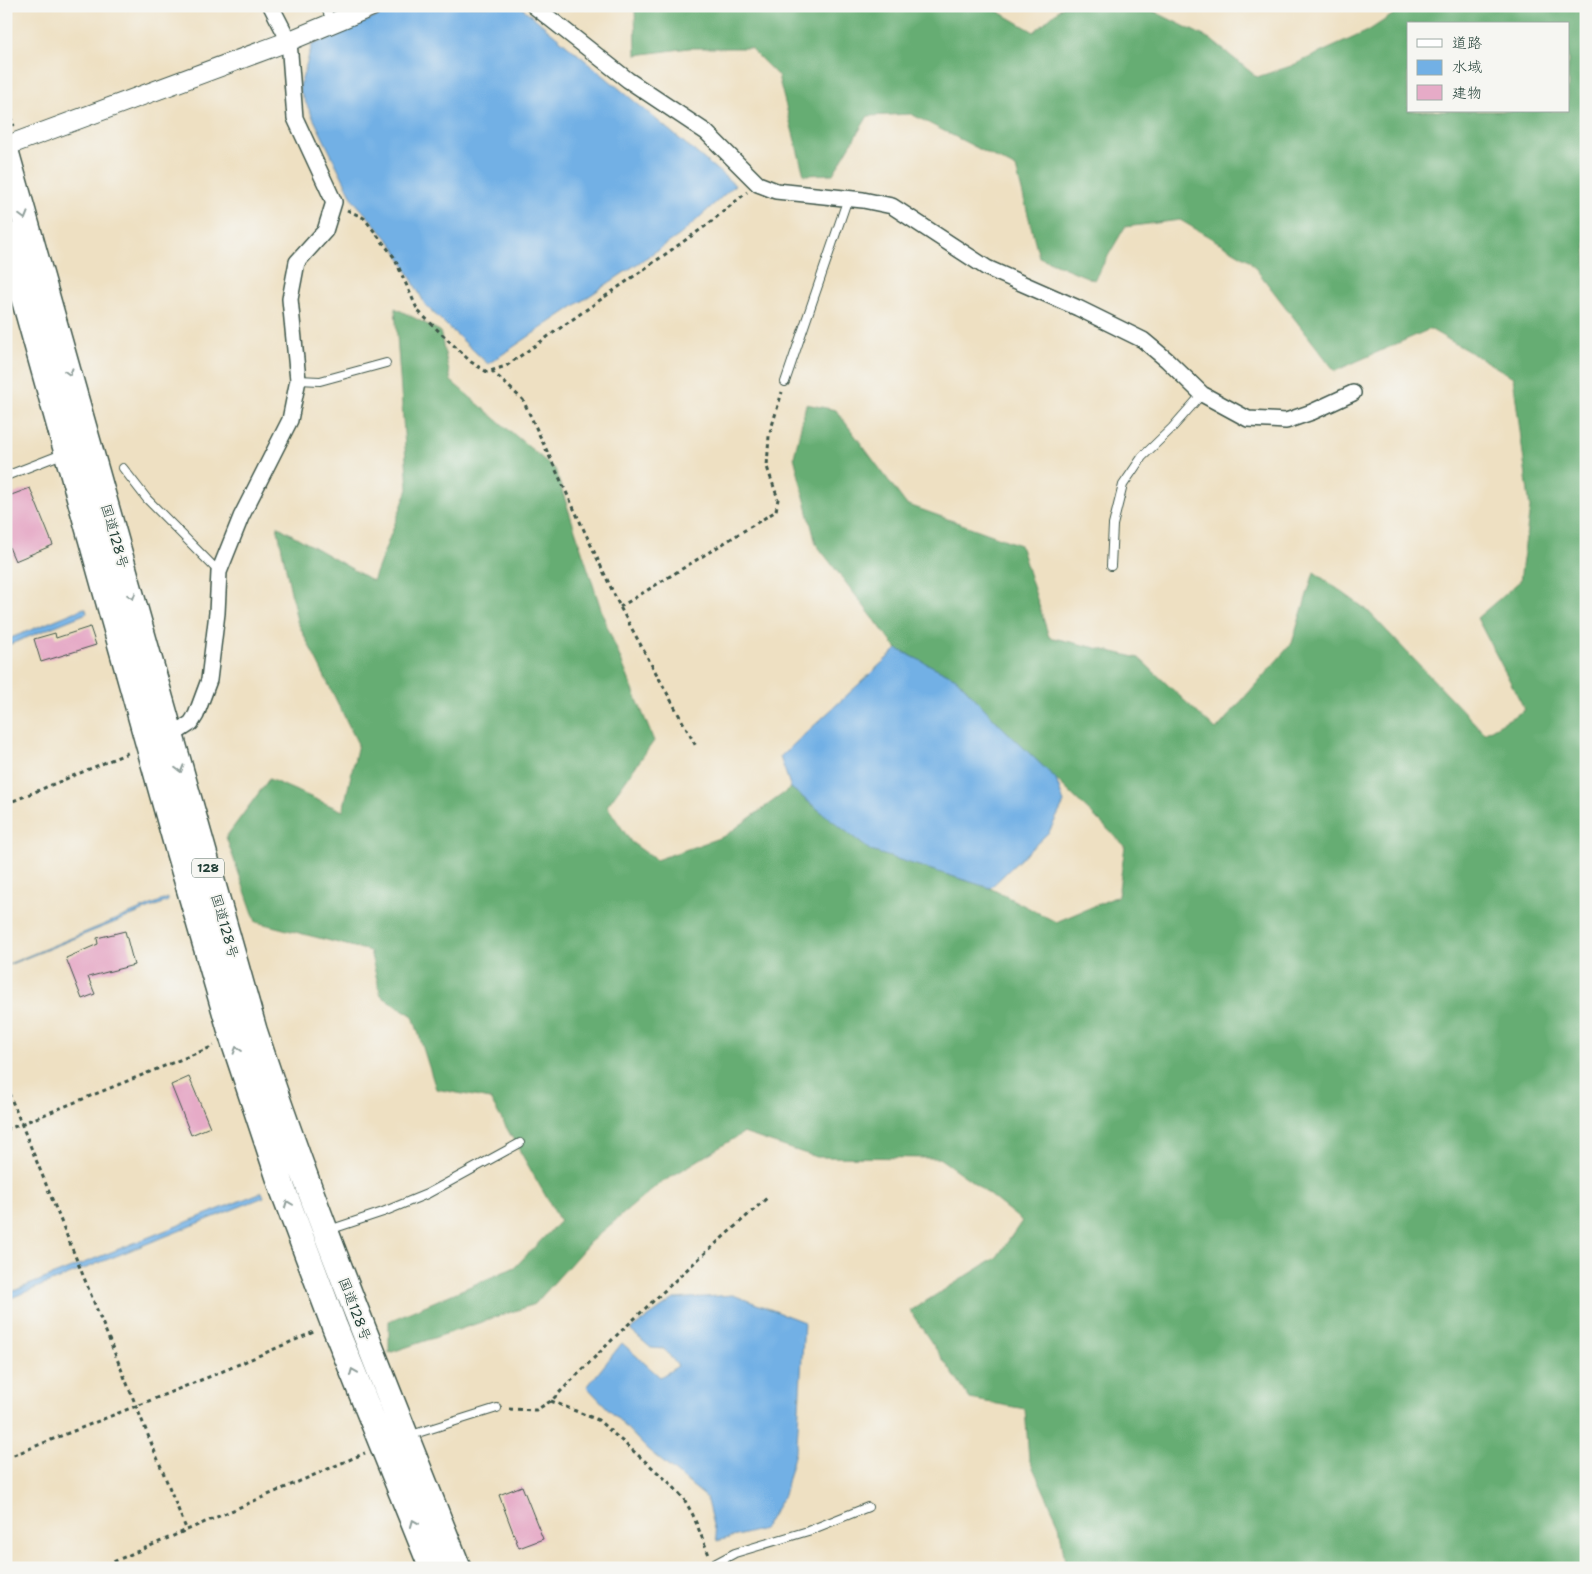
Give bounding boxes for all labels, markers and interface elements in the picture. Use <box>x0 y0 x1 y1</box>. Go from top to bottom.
legend <box>1407 22 1570 112</box>
text: 道路 <box>1452 33 1482 53</box>
text: 水域 <box>1452 57 1482 77</box>
text: 建物 <box>1452 83 1482 103</box>
one-way arrow <box>19 211 29 219</box>
one-way arrow <box>63 368 74 377</box>
street label: 国道128号 <box>97 502 133 570</box>
one-way arrow <box>126 591 136 600</box>
one-way arrow <box>175 765 185 773</box>
road number: 128 <box>192 858 224 878</box>
street label: 国道128号 <box>207 892 243 960</box>
one-way arrow <box>232 1046 242 1055</box>
one-way arrow <box>284 1200 294 1209</box>
street label: 国道128号 <box>335 1275 375 1343</box>
one-way arrow <box>349 1368 360 1377</box>
one-way arrow <box>410 1519 420 1527</box>

